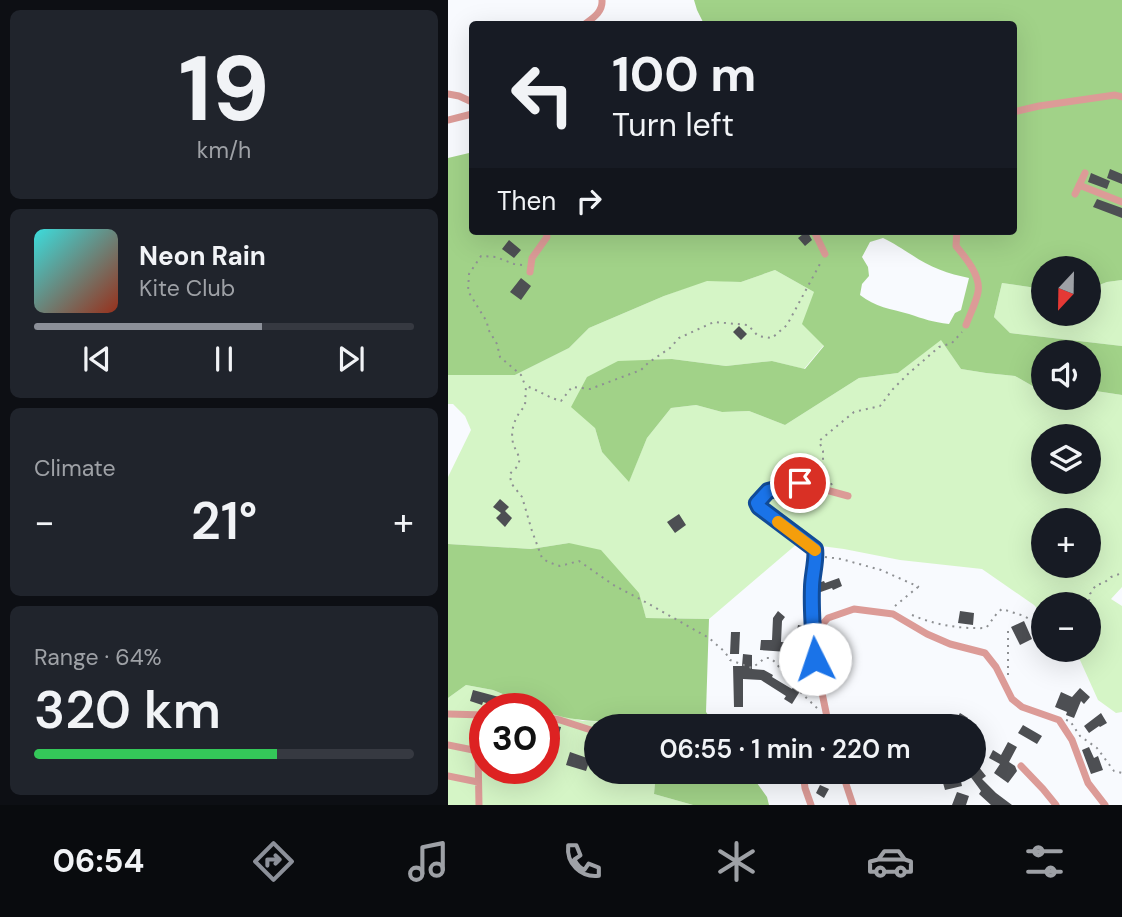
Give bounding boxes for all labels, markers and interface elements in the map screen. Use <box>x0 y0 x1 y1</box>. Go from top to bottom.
text: 19 <box>179 30 269 148</box>
text: 100 m <box>612 42 756 106</box>
icon: left <box>497 49 588 140</box>
text: Turn left <box>612 104 734 146</box>
text: km/h <box>197 135 251 165</box>
icon: right <box>570 182 608 220</box>
text: Then <box>497 184 556 218</box>
text: Neon Rain <box>139 239 266 273</box>
north arrow <box>1031 256 1101 326</box>
map controls <box>1031 256 1101 662</box>
text: Kite Club <box>139 273 235 303</box>
icon: previous <box>78 340 116 378</box>
icon: pause <box>205 340 243 378</box>
icon: next <box>332 340 370 378</box>
button: sound <box>1031 340 1101 410</box>
button: layers <box>1031 424 1101 494</box>
text: Climate <box>34 453 116 483</box>
pin <box>770 453 830 513</box>
icon: arrive <box>781 464 819 502</box>
text: 21° <box>191 487 257 555</box>
text: − <box>34 497 55 547</box>
text: + <box>393 497 414 547</box>
button: + <box>1031 508 1101 578</box>
button: − <box>1031 592 1101 662</box>
position arrow <box>778 622 852 696</box>
text: Range · 64% <box>34 642 162 672</box>
text: 320 km <box>34 676 221 744</box>
speed limit sign: 30 <box>469 693 560 784</box>
text: 06:55 · 1 min · 220 m <box>659 732 911 766</box>
icon: directions <box>249 837 298 886</box>
icon: music <box>404 837 453 886</box>
icon: phone <box>558 837 607 886</box>
icon: climate <box>712 837 761 886</box>
icon: car <box>866 837 915 886</box>
icon: filters <box>1020 837 1069 886</box>
text: 06:54 <box>53 840 144 882</box>

